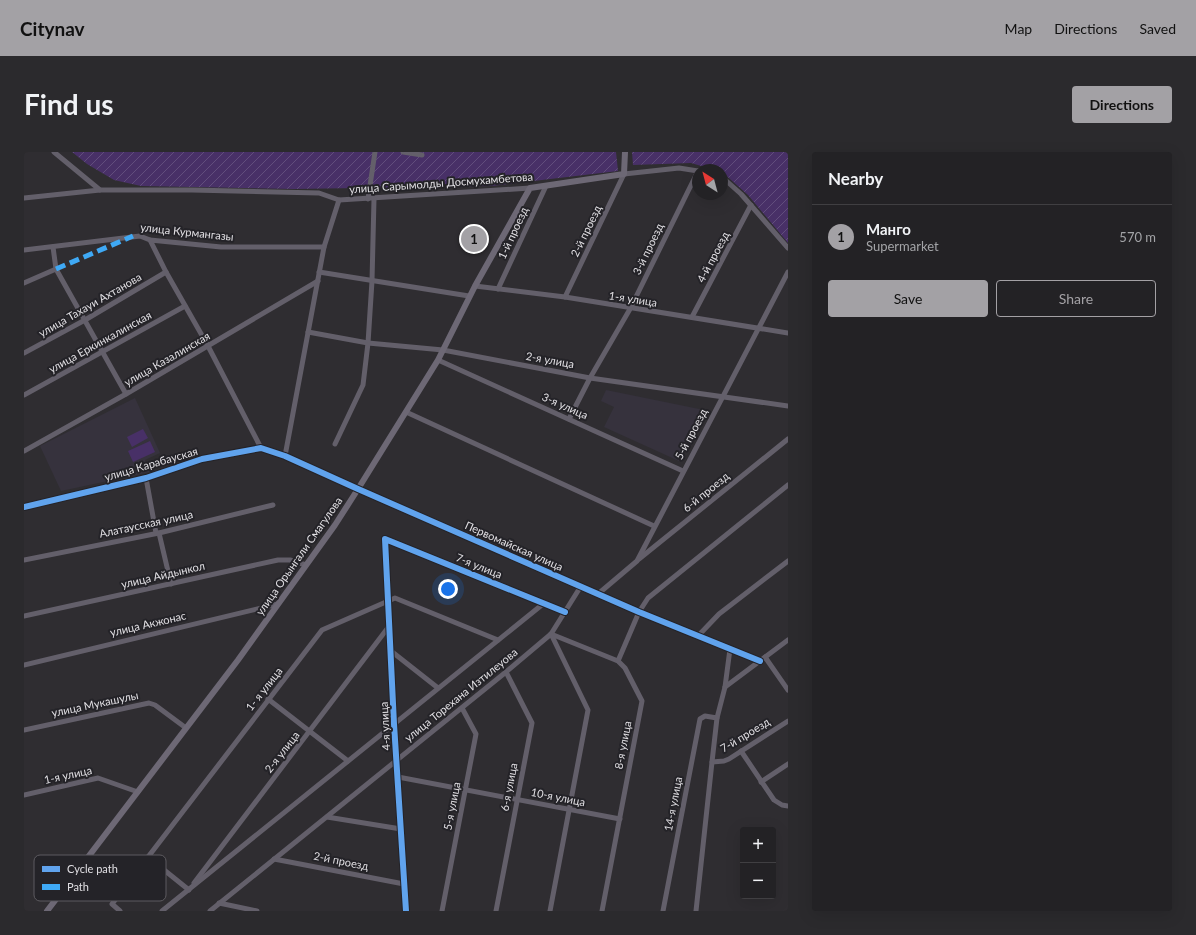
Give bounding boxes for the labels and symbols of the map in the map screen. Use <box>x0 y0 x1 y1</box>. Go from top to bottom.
north arrow <box>692 164 728 200</box>
street label: улица Сарымолды Досмухамбетова <box>349 170 533 195</box>
street label: 2-й проезд <box>567 203 604 259</box>
street label: 1-й проезд <box>495 205 530 261</box>
street label: улица Курмангазы <box>140 220 234 243</box>
street label: 3-й проезд <box>629 221 666 277</box>
pin: 1 <box>461 224 487 254</box>
street label: 4-й проезд <box>694 229 731 284</box>
street label: улица Тахауи Ахтанова <box>36 270 143 339</box>
street label: 1-я улица <box>608 288 658 309</box>
street label: улица Еркинкалинская <box>46 308 153 375</box>
street label: улица Казалинская <box>122 329 212 388</box>
street label: 2-я улица <box>525 349 575 370</box>
street label: 3-я улица <box>540 390 590 421</box>
street label: 5-й проезд <box>672 406 709 461</box>
street label: улица Карабауская <box>103 444 199 483</box>
street label: 6-й проезд <box>680 469 732 514</box>
street label: улица Орынгали Смагулова <box>253 494 344 617</box>
street label: Алатаусская улица <box>98 507 194 540</box>
street label: Первомайская улица <box>463 518 565 573</box>
street label: 7-я улица <box>454 550 504 581</box>
street label: улица Айдынкол <box>120 559 206 590</box>
your location <box>438 579 458 599</box>
street label: улица Акжонас <box>109 608 187 639</box>
street label: улица Торехана Изтилеуова <box>402 645 520 744</box>
street label: 1- я улица <box>243 664 285 713</box>
street label: улица Мукашулы <box>50 688 140 719</box>
street label: 4-я улица <box>377 701 392 751</box>
street label: 7-й проезд <box>718 715 772 754</box>
street label: 8-я улица <box>611 720 634 770</box>
street label: 2-я улица <box>261 728 302 775</box>
street label: 6-я улица <box>497 762 520 812</box>
street label: 1-я улица <box>43 763 93 786</box>
street label: 14-я улица <box>661 776 684 832</box>
street label: 5-я улица <box>440 781 463 831</box>
street label: 10-я улица <box>530 785 586 808</box>
street label: 2-й проезд <box>313 849 370 872</box>
legend <box>34 855 166 901</box>
text: Cycle path <box>67 862 118 875</box>
text: Path <box>67 880 89 893</box>

